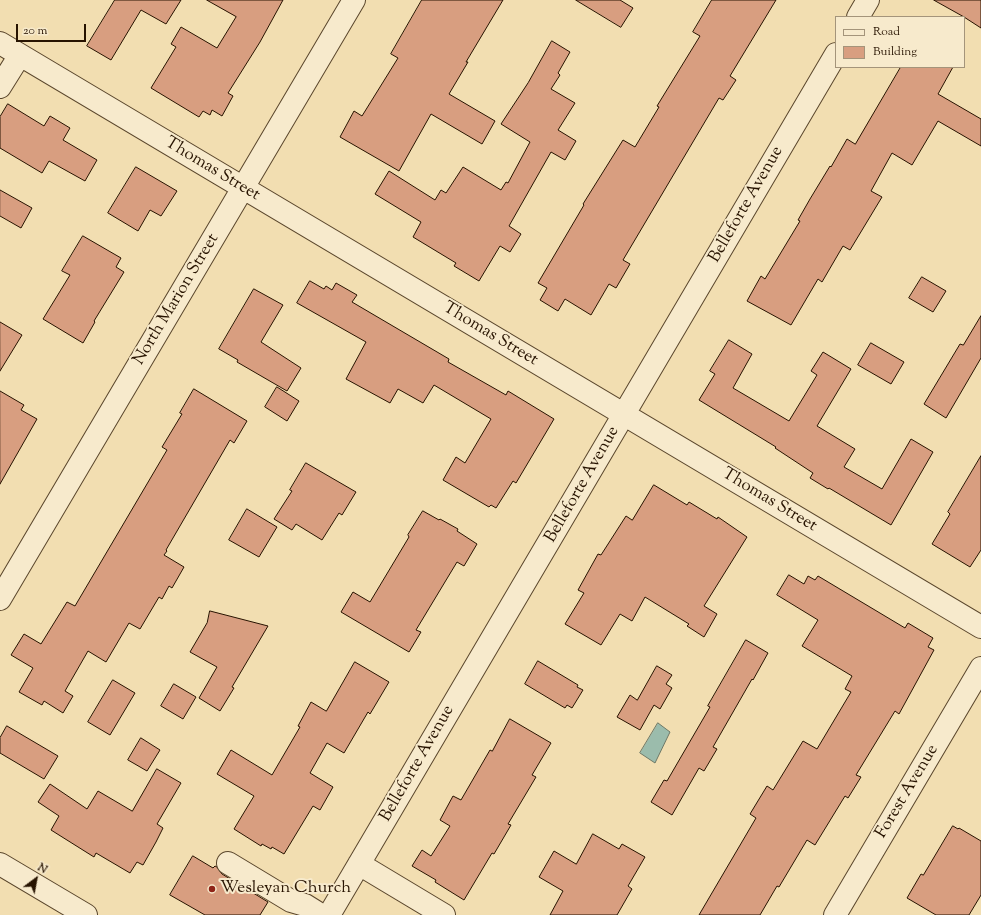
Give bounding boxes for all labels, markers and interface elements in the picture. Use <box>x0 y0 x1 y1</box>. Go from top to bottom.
scale bar <box>18 16 88 42</box>
legend <box>835 16 965 68</box>
text: 20 m <box>23 22 47 40</box>
text: Road <box>873 23 900 41</box>
text: Building <box>873 43 917 61</box>
street label: Thomas Street <box>161 134 263 206</box>
street label: Belleforte Avenue <box>705 143 789 267</box>
street label: North Marion Street <box>130 231 224 369</box>
street label: Thomas Street <box>439 299 541 371</box>
street label: Belleforte Avenue <box>541 423 625 547</box>
street label: Thomas Street <box>718 465 820 537</box>
street label: Belleforte Avenue <box>376 702 460 826</box>
street label: Forest Avenue <box>872 741 944 843</box>
north arrow <box>16 859 56 899</box>
text: N <box>34 860 50 878</box>
place label: Wesleyan Church <box>220 879 351 899</box>
marker: Wesleyan Church <box>207 884 217 894</box>

